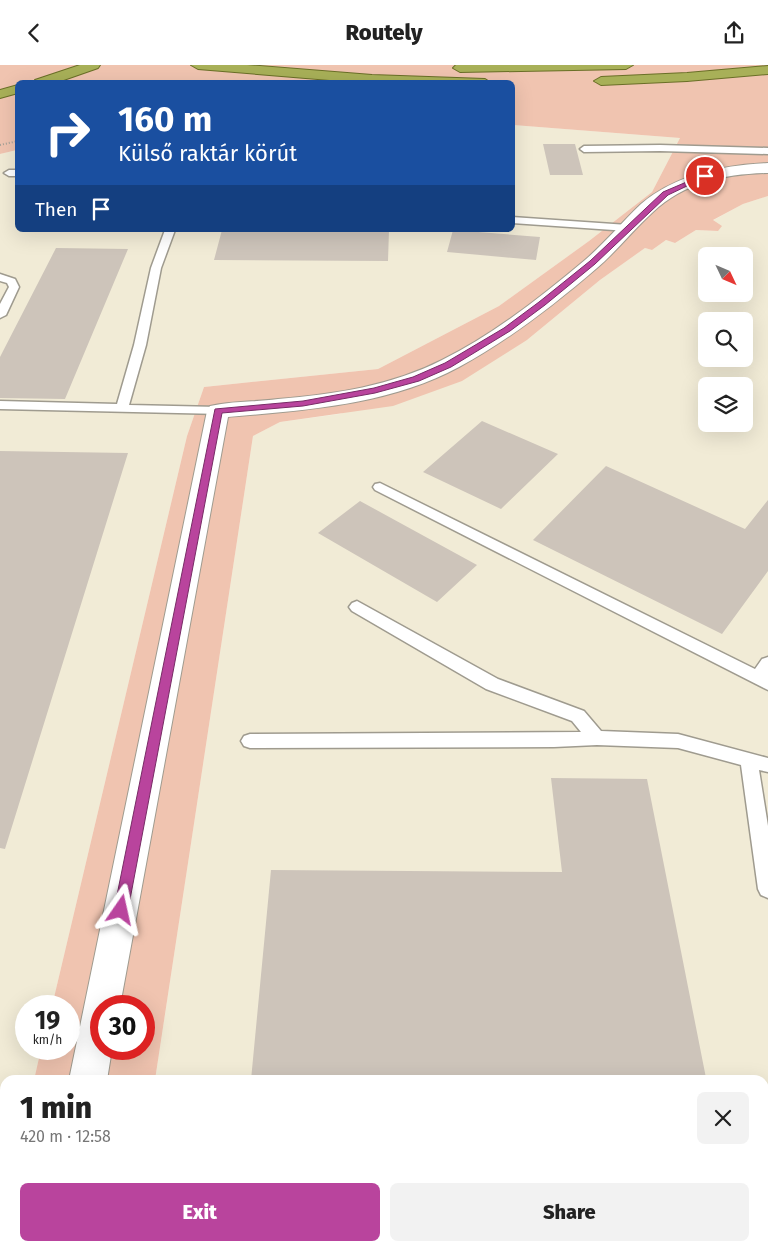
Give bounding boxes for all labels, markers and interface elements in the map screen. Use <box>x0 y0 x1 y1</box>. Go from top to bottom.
icon: back <box>20 19 48 47</box>
text: Routely <box>345 19 423 46</box>
icon: share <box>720 19 748 47</box>
text: 160 m <box>118 98 212 140</box>
icon: right <box>35 100 100 165</box>
text: Külső raktár körút <box>118 140 297 167</box>
pin <box>684 155 726 197</box>
icon: arrive <box>691 162 719 190</box>
icon: arrive <box>87 195 115 223</box>
text: Then <box>35 198 77 221</box>
north arrow <box>698 247 752 303</box>
map controls <box>698 247 753 432</box>
button: search <box>698 312 753 367</box>
button: layers <box>698 377 753 432</box>
position arrow <box>94 883 146 935</box>
speed limit sign: 30 <box>90 995 155 1060</box>
text: 19 <box>35 1006 60 1036</box>
text: km/h <box>33 1033 62 1047</box>
text: 1 min <box>20 1090 92 1126</box>
button: close <box>697 1092 749 1144</box>
text: 420 m · 12:58 <box>20 1127 111 1146</box>
button: Exit <box>20 1183 380 1241</box>
button: Share <box>390 1183 749 1241</box>

